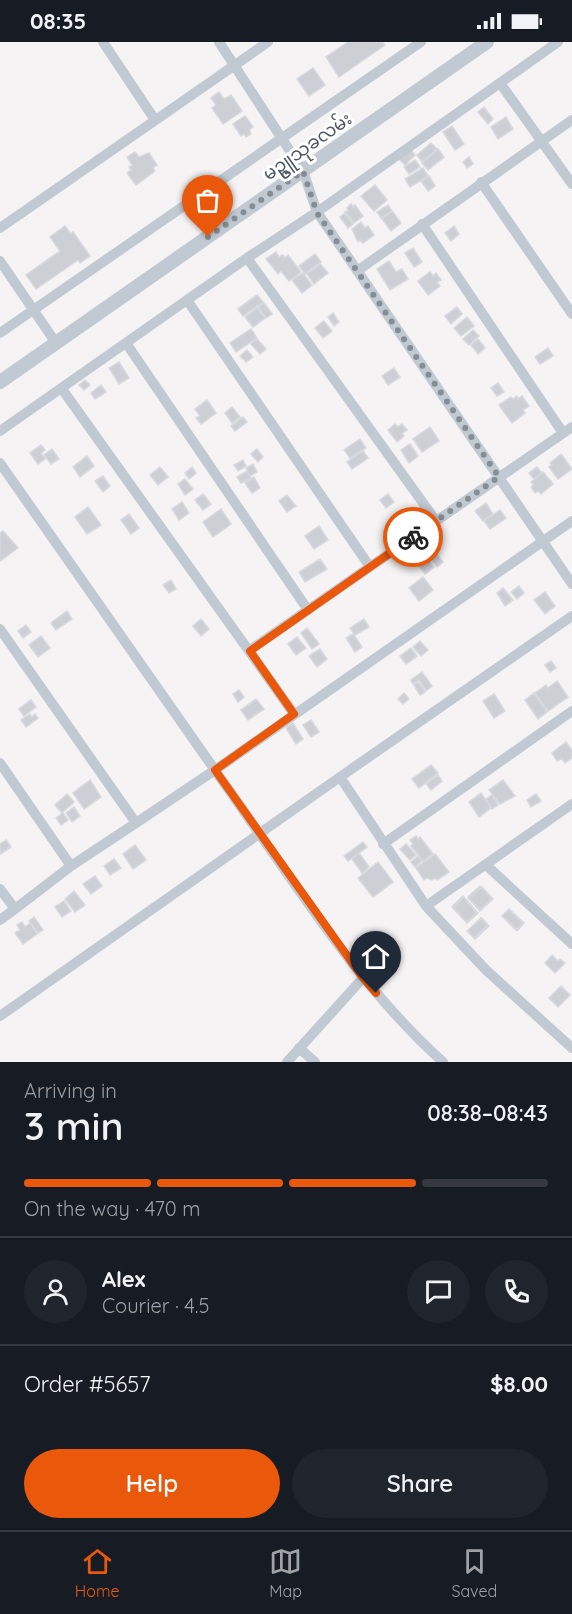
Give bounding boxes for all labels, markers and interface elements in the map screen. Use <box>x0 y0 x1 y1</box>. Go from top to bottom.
text: 08:35 <box>30 7 86 35</box>
street label: မဥ္ဇူသုခလမ်း <box>257 106 358 188</box>
pin <box>182 175 233 237</box>
icon: bag <box>191 184 224 217</box>
courier <box>383 507 443 567</box>
icon: bike <box>397 521 430 554</box>
pin <box>350 931 401 993</box>
icon: home <box>359 940 392 973</box>
text: Arriving in <box>24 1078 117 1103</box>
text: 08:38–08:43 <box>427 1099 548 1127</box>
text: 3 min <box>24 1101 123 1150</box>
text: On the way · 470 m <box>24 1196 200 1221</box>
button: person <box>24 1260 87 1323</box>
button: chat <box>407 1260 470 1323</box>
button: phone <box>485 1260 548 1323</box>
text: Alex <box>102 1265 145 1293</box>
text: Courier · 4.5 <box>102 1293 209 1318</box>
text: Order #5657 <box>24 1370 151 1398</box>
text: $8.00 <box>490 1370 548 1398</box>
button: Help <box>24 1449 280 1518</box>
button: Share <box>292 1449 548 1518</box>
tab: Home <box>75 1545 120 1601</box>
tab: Map <box>269 1545 302 1601</box>
tab: Saved <box>452 1545 497 1601</box>

